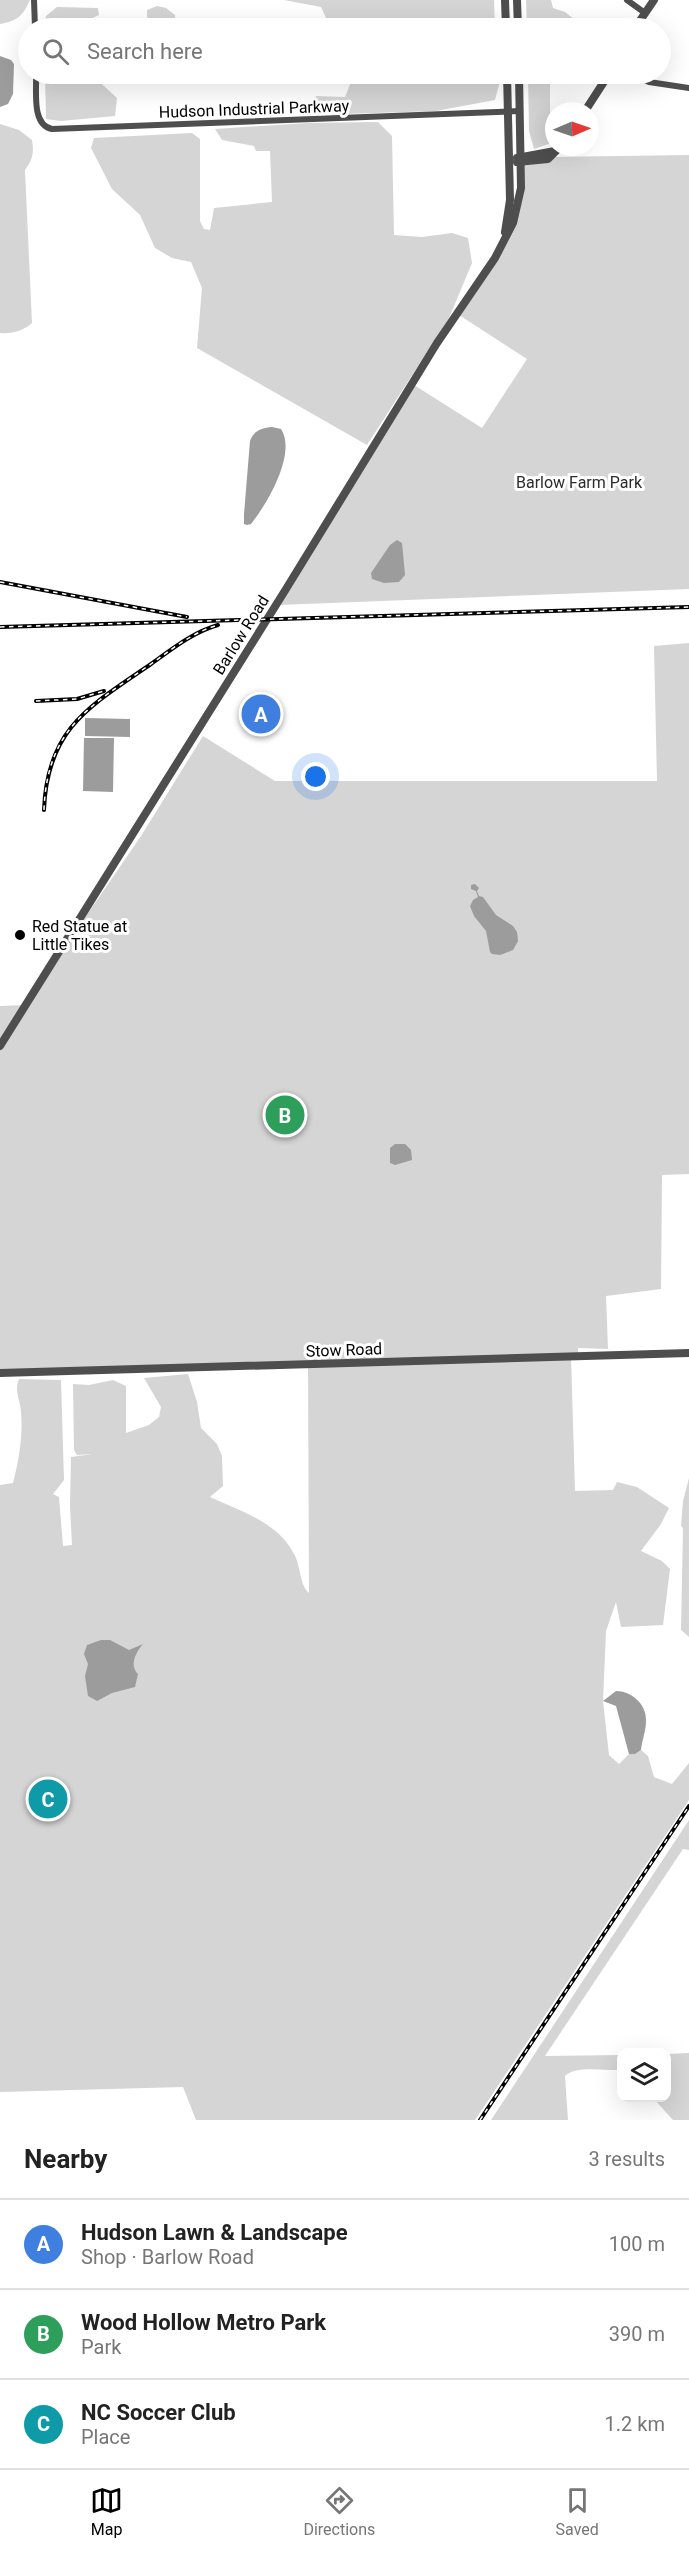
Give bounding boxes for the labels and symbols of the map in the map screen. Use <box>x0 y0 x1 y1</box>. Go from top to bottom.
street label: Hudson Industrial Parkway <box>159 96 350 122</box>
north arrow <box>545 102 599 156</box>
park label: Barlow Farm Park <box>516 473 643 492</box>
street label: Barlow Road <box>209 592 273 678</box>
pin: A <box>242 692 280 736</box>
your location <box>301 762 330 791</box>
place label: Red Statue at Little Tikes <box>32 917 127 954</box>
marker: Red Statue at Little Tikes <box>13 928 27 942</box>
pin: B <box>266 1092 304 1138</box>
street label: Stow Road <box>305 1339 383 1361</box>
pin: C <box>28 1776 68 1822</box>

